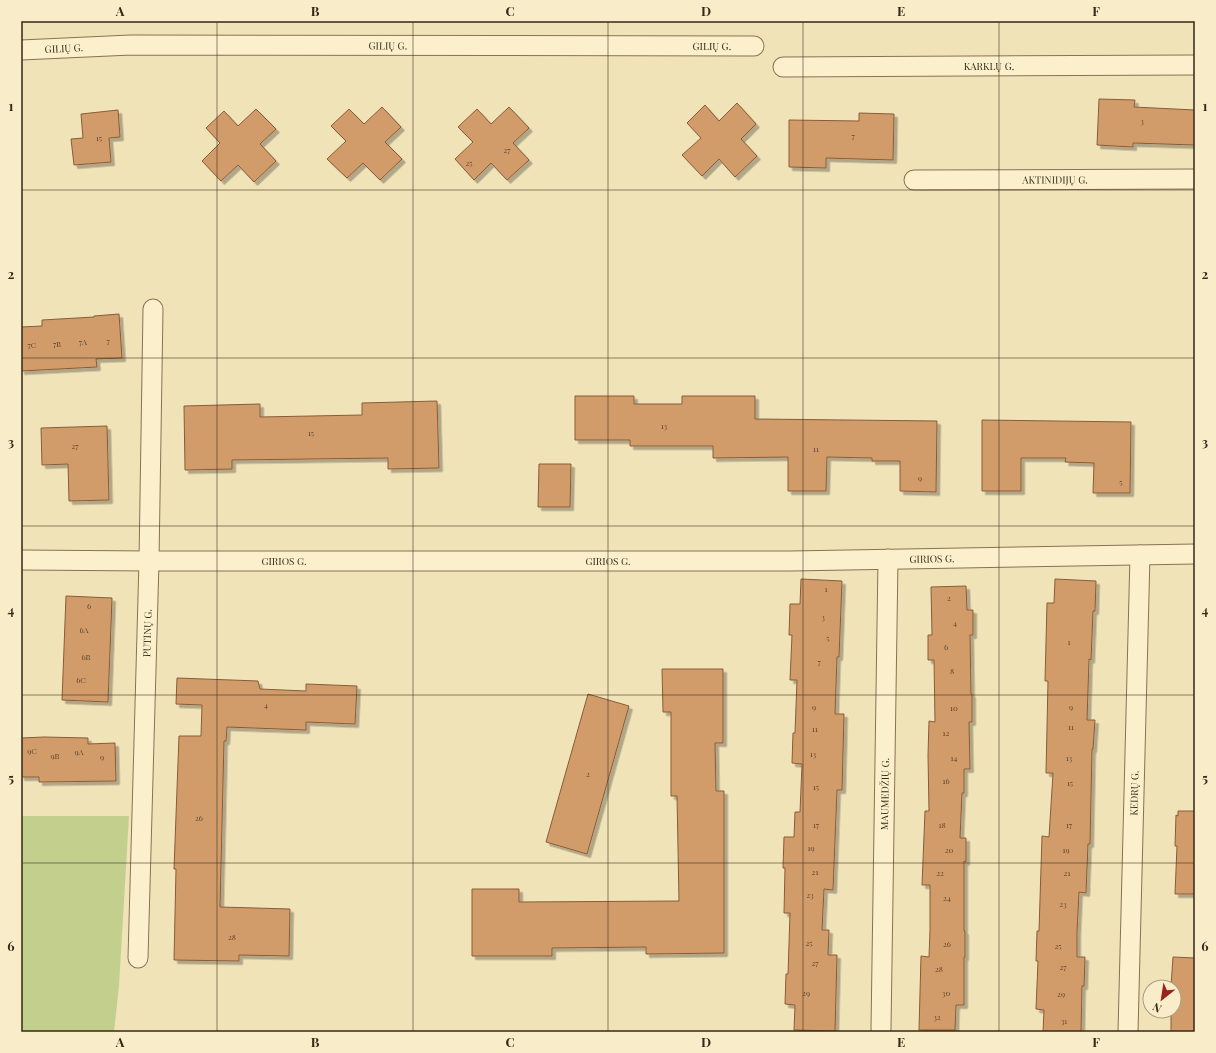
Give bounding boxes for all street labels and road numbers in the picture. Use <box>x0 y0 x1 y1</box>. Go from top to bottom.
street label: GILIŲ G. <box>369 38 407 52</box>
street label: GILIŲ G. <box>693 39 731 53</box>
street label: GILIŲ G. <box>44 40 84 56</box>
street label: KARKLŲ G. <box>964 59 1014 73</box>
street label: AKTINIDIJŲ G. <box>1021 172 1088 187</box>
street label: GIRIOS G. <box>909 551 955 566</box>
street label: GIRIOS G. <box>261 554 307 568</box>
street label: GIRIOS G. <box>585 554 631 568</box>
street label: PUTINŲ G. <box>139 609 155 657</box>
street label: MAUMEDŽIŲ G. <box>877 758 892 830</box>
street label: KEDRŲ G. <box>1126 770 1142 816</box>

